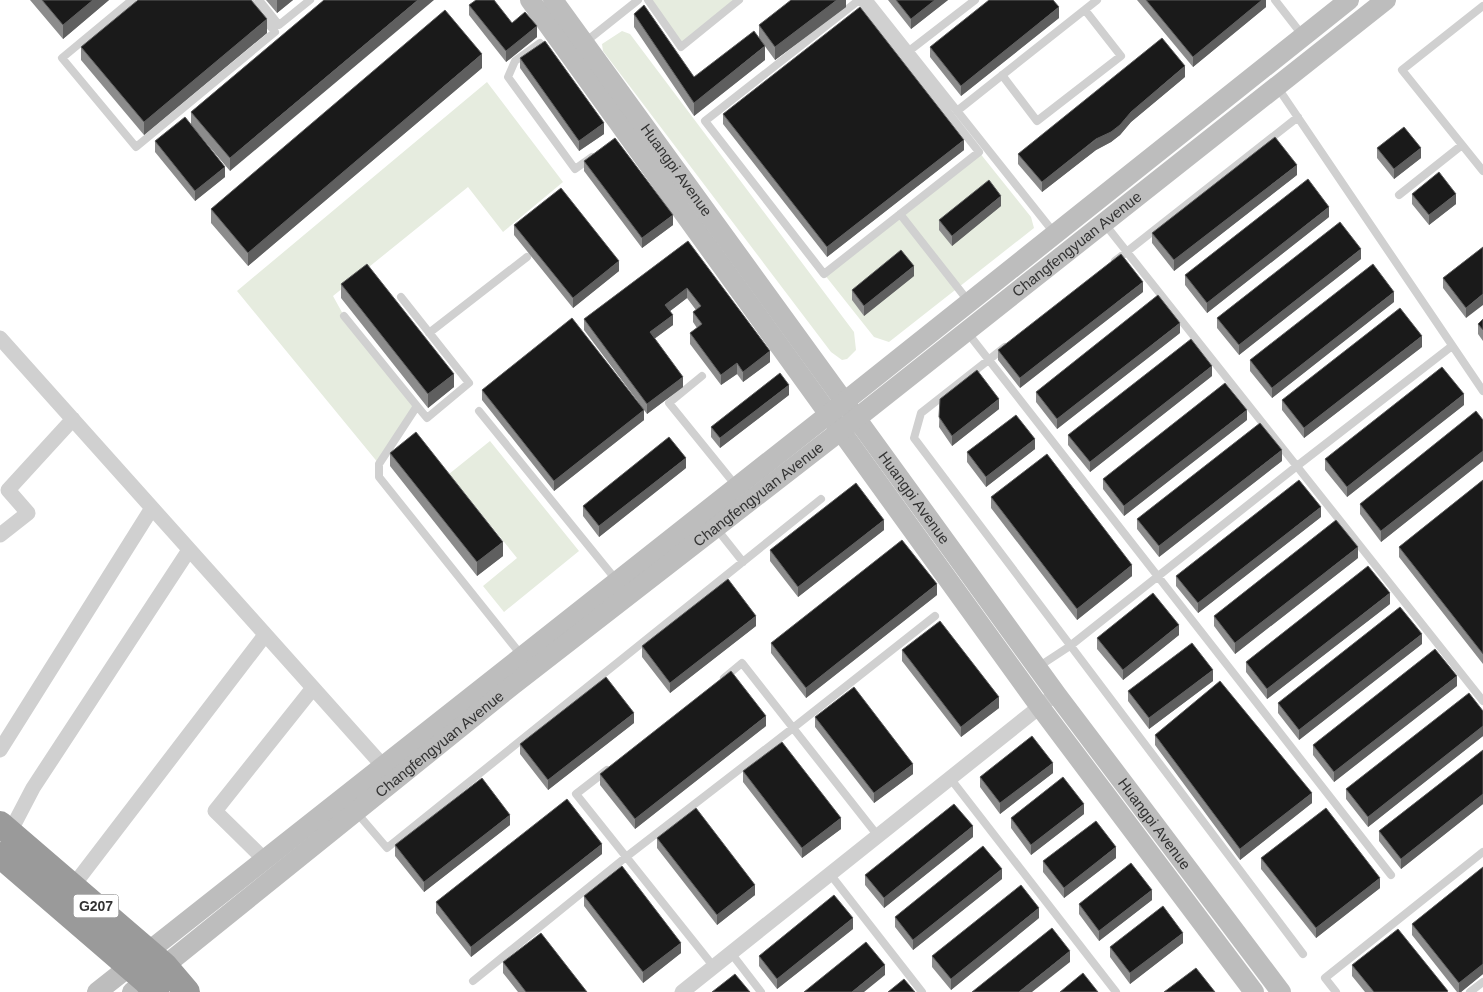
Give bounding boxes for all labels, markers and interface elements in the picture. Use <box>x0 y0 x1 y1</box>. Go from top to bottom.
street label: Huangpi Avenue <box>638 120 716 219</box>
street label: Changfengyuan Avenue <box>1009 188 1145 300</box>
street label: Changfengyuan Avenue <box>690 438 827 550</box>
street label: Huangpi Avenue <box>875 448 954 547</box>
street label: Changfengyuan Avenue <box>372 687 507 801</box>
street label: Huangpi Avenue <box>1115 775 1195 873</box>
road number: G207 <box>74 894 118 918</box>

